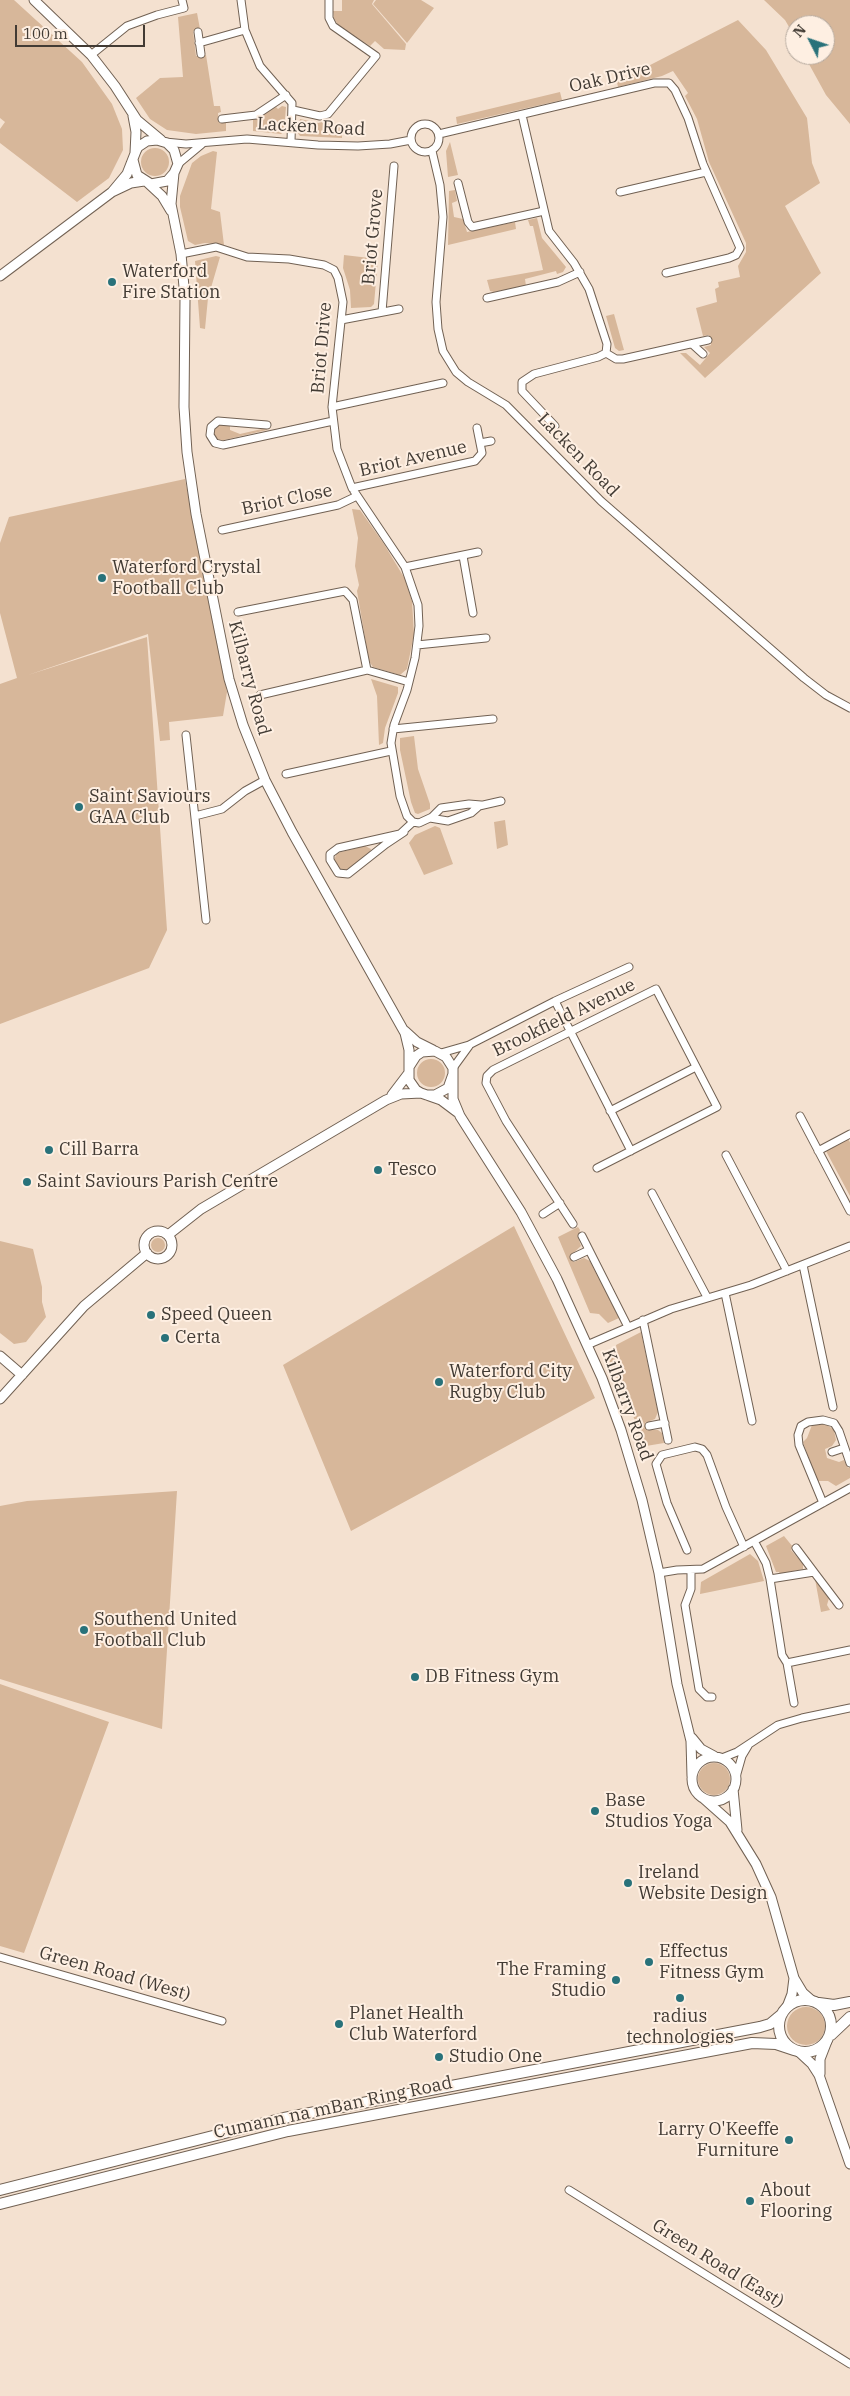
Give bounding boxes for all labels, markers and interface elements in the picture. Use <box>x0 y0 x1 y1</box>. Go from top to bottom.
scale bar <box>18 15 148 47</box>
north arrow <box>785 15 835 65</box>
text: N <box>789 21 810 41</box>
text: 100 m <box>23 24 68 43</box>
street label: Oak Drive <box>567 58 653 98</box>
street label: Lacken Road <box>256 113 366 141</box>
street label: Briot Grove <box>358 188 388 286</box>
place label: Waterford Fire Station <box>122 261 221 304</box>
marker: Waterford Fire Station <box>106 276 118 288</box>
street label: Briot Drive <box>307 301 337 395</box>
street label: Lacken Road <box>533 409 623 501</box>
street label: Briot Avenue <box>357 436 469 482</box>
street label: Briot Close <box>240 480 334 520</box>
place label: Waterford Crystal Football Club <box>112 557 261 600</box>
marker: Waterford Crystal Football Club <box>96 572 108 584</box>
street label: Kilbarry Road <box>223 618 275 738</box>
place label: Saint Saviours GAA Club <box>89 786 211 829</box>
marker: Saint Saviours GAA Club <box>73 801 85 813</box>
street label: Brookfield Avenue <box>489 974 639 1062</box>
place label: Cill Barra <box>59 1139 139 1161</box>
marker: Cill Barra <box>43 1144 55 1156</box>
place label: Tesco <box>388 1159 437 1181</box>
marker: Tesco <box>372 1164 384 1176</box>
place label: Saint Saviours Parish Centre <box>37 1171 278 1193</box>
marker: Saint Saviours Parish Centre <box>21 1176 33 1188</box>
place label: Speed Queen <box>161 1304 272 1326</box>
marker: Speed Queen <box>145 1309 157 1321</box>
place label: Certa <box>175 1327 220 1349</box>
marker: Certa <box>159 1332 171 1344</box>
street label: Kilbarry Road <box>597 1346 657 1464</box>
place label: Waterford City Rugby Club <box>449 1361 572 1404</box>
marker: Waterford City Rugby Club <box>433 1376 445 1388</box>
place label: Southend United Football Club <box>94 1609 237 1652</box>
marker: Southend United Football Club <box>78 1624 90 1636</box>
place label: DB Fitness Gym <box>425 1666 559 1688</box>
marker: DB Fitness Gym <box>409 1671 421 1683</box>
place label: Base Studios Yoga <box>605 1790 713 1832</box>
marker: Base Studios Yoga <box>589 1805 601 1817</box>
place label: Ireland Website Design <box>638 1862 768 1905</box>
marker: Ireland Website Design <box>622 1877 634 1889</box>
place label: Effectus Fitness Gym <box>659 1941 764 1984</box>
street label: Green Road (West) <box>37 1942 193 2006</box>
marker: Effectus Fitness Gym <box>643 1956 655 1968</box>
place label: The Framing Studio <box>496 1959 606 2002</box>
marker: The Framing Studio <box>610 1974 622 1986</box>
marker: radius technologies <box>674 1992 686 2004</box>
place label: Planet Health Club Waterford <box>349 2003 478 2046</box>
place label: radius technologies <box>626 2006 734 2048</box>
marker: Planet Health Club Waterford <box>333 2018 345 2030</box>
place label: Studio One <box>449 2046 542 2068</box>
marker: Studio One <box>433 2051 445 2063</box>
street label: Cumann na mBan Ring Road <box>212 2072 454 2144</box>
place label: Larry O'Keeffe Furniture <box>658 2119 779 2162</box>
marker: Larry O'Keeffe Furniture <box>783 2134 795 2146</box>
place label: About Flooring <box>760 2180 832 2222</box>
marker: About Flooring <box>744 2195 756 2207</box>
street label: Green Road (East) <box>648 2215 788 2313</box>

